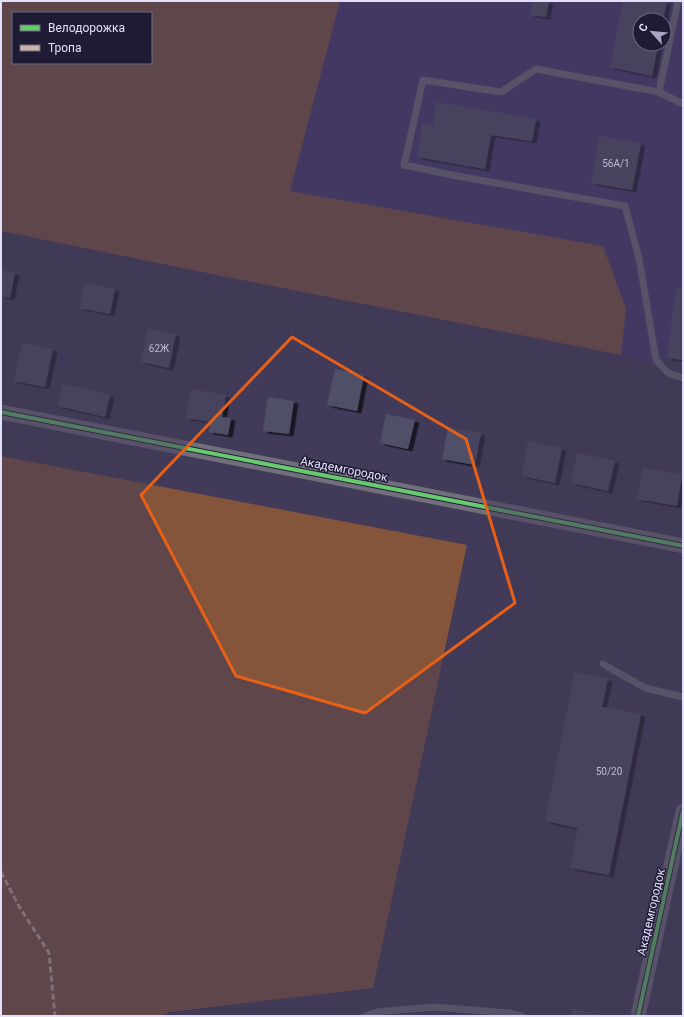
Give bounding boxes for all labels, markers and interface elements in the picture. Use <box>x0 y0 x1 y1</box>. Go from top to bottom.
legend <box>12 12 152 64</box>
north arrow <box>632 12 672 52</box>
text: Велодорожка <box>48 21 125 35</box>
text: С <box>636 22 651 34</box>
text: Тропа <box>48 41 82 55</box>
house number: 56А/1 <box>602 158 630 169</box>
house number: 62Ж <box>149 343 170 354</box>
street label: Академгородок <box>299 454 389 484</box>
house number: 50/20 <box>596 766 623 777</box>
street label: Академгородок <box>634 867 668 957</box>

